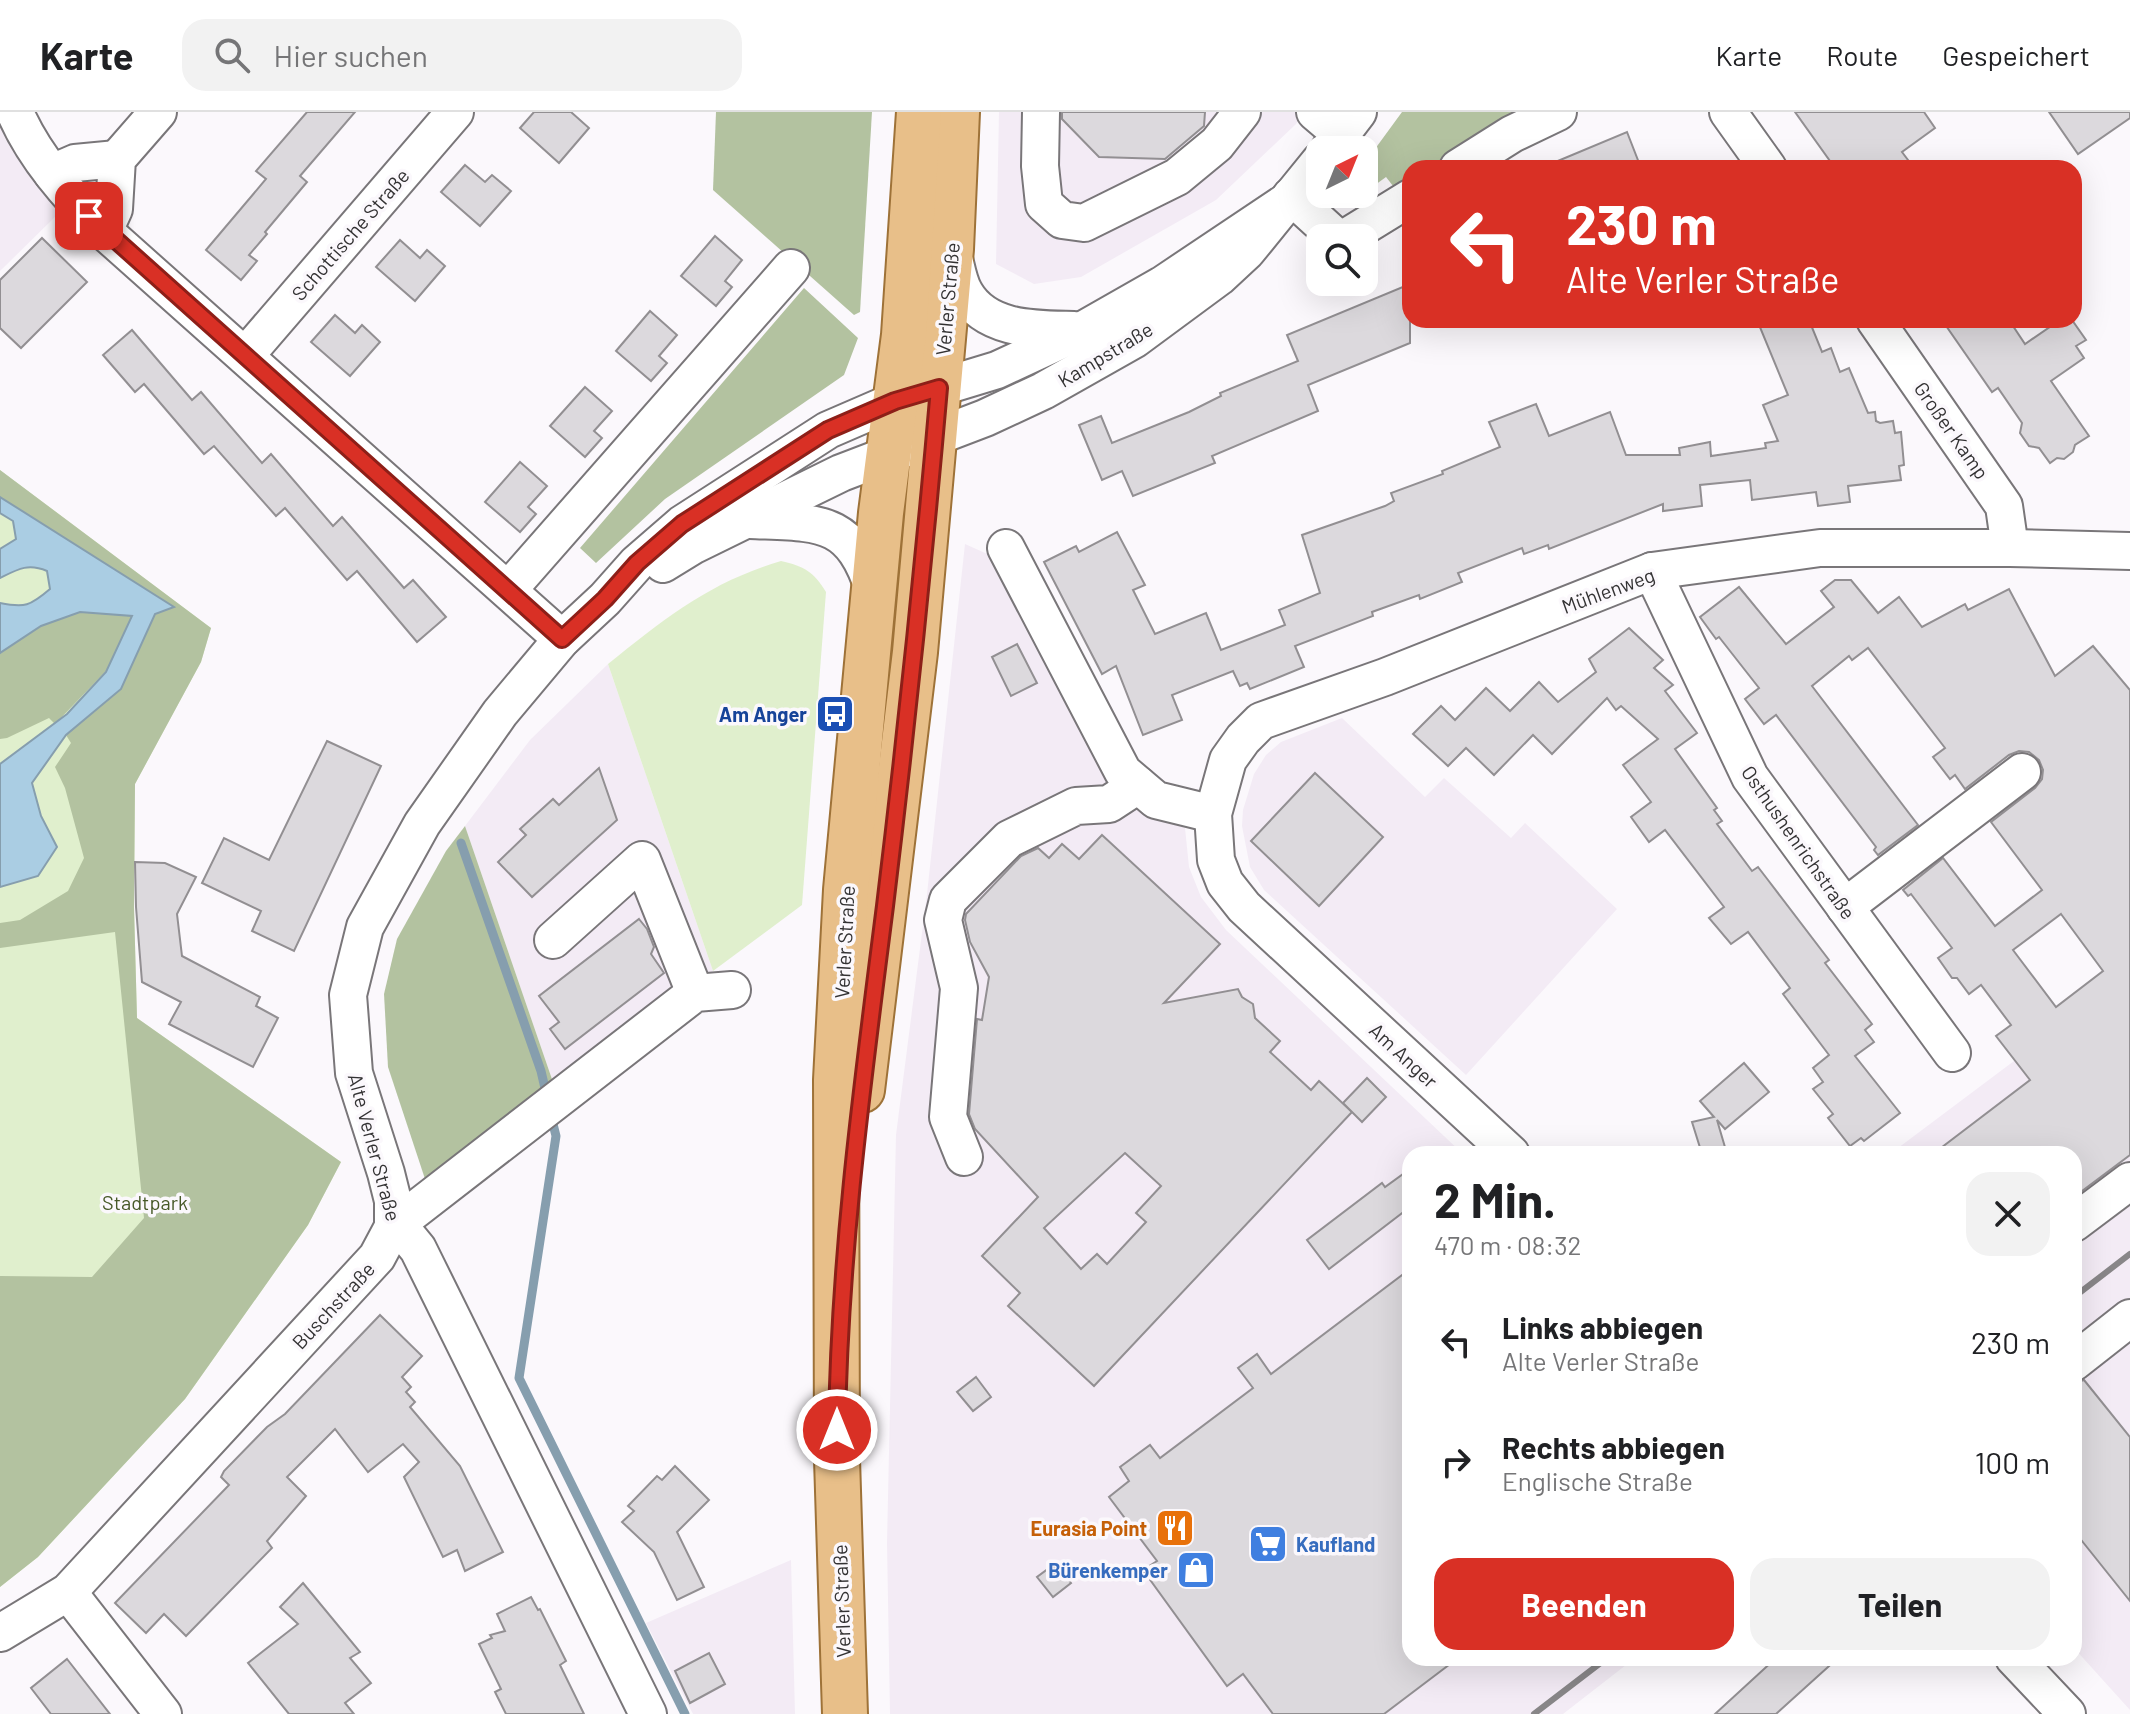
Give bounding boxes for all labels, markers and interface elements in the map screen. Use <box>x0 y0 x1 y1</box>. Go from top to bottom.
search box <box>182 19 742 91</box>
text: Karte <box>40 32 134 78</box>
icon: search <box>210 33 254 77</box>
text: Hier suchen <box>274 37 428 73</box>
text: Karte <box>1716 38 1782 72</box>
text: Route <box>1826 38 1898 72</box>
text: Gespeichert <box>1942 38 2090 72</box>
north arrow <box>1306 136 1378 208</box>
map controls <box>1306 136 1378 296</box>
street label: Schottische Straße <box>286 163 414 305</box>
pin <box>55 182 123 250</box>
text: 230 m <box>1566 189 1717 256</box>
icon: left <box>1434 192 1538 296</box>
icon: arrive <box>67 194 111 238</box>
button: search <box>1306 224 1378 296</box>
street label: Verler Straße <box>930 241 964 357</box>
text: Alte Verler Straße <box>1566 257 1839 300</box>
street label: Kampstraße <box>1053 316 1157 392</box>
street label: Großer Kamp <box>1910 377 1994 483</box>
street label: Mühlenweg <box>1558 562 1658 618</box>
bus stop icon: Am Anger <box>814 693 856 735</box>
place label: Am Anger <box>719 702 807 726</box>
street label: Osthushenrichstraße <box>1737 760 1861 924</box>
street label: Verler Straße <box>829 885 859 999</box>
street label: Am Anger <box>1365 1017 1443 1093</box>
street label: Alte Verler Straße <box>344 1071 406 1223</box>
text: 2 Min. <box>1434 1170 1556 1228</box>
button: close <box>1966 1172 2050 1256</box>
park label: Stadtpark <box>102 1190 188 1214</box>
text: 470 m · 08:32 <box>1434 1229 1581 1260</box>
street label: Buschstraße <box>287 1257 379 1353</box>
text: Links abbiegen <box>1502 1309 1703 1345</box>
icon: left <box>1434 1320 1478 1364</box>
text: 230 m <box>1971 1324 2050 1360</box>
text: Alte Verler Straße <box>1502 1345 1699 1376</box>
position arrow <box>795 1388 879 1472</box>
text: Rechts abbiegen <box>1502 1429 1725 1465</box>
icon: right <box>1434 1440 1478 1484</box>
text: 100 m <box>1975 1444 2050 1480</box>
text: Englische Straße <box>1502 1465 1693 1496</box>
restaurant icon: Eurasia Point <box>1154 1507 1196 1549</box>
place label: Eurasia Point <box>1030 1516 1147 1540</box>
supermarket icon: Kaufland <box>1247 1523 1289 1565</box>
place label: Kaufland <box>1296 1532 1375 1556</box>
street label: Verler Straße <box>827 1544 855 1658</box>
shop icon: Bürenkemper <box>1175 1549 1217 1591</box>
place label: Bürenkemper <box>1048 1558 1168 1582</box>
button: Beenden <box>1434 1558 1734 1650</box>
button: Teilen <box>1750 1558 2050 1650</box>

